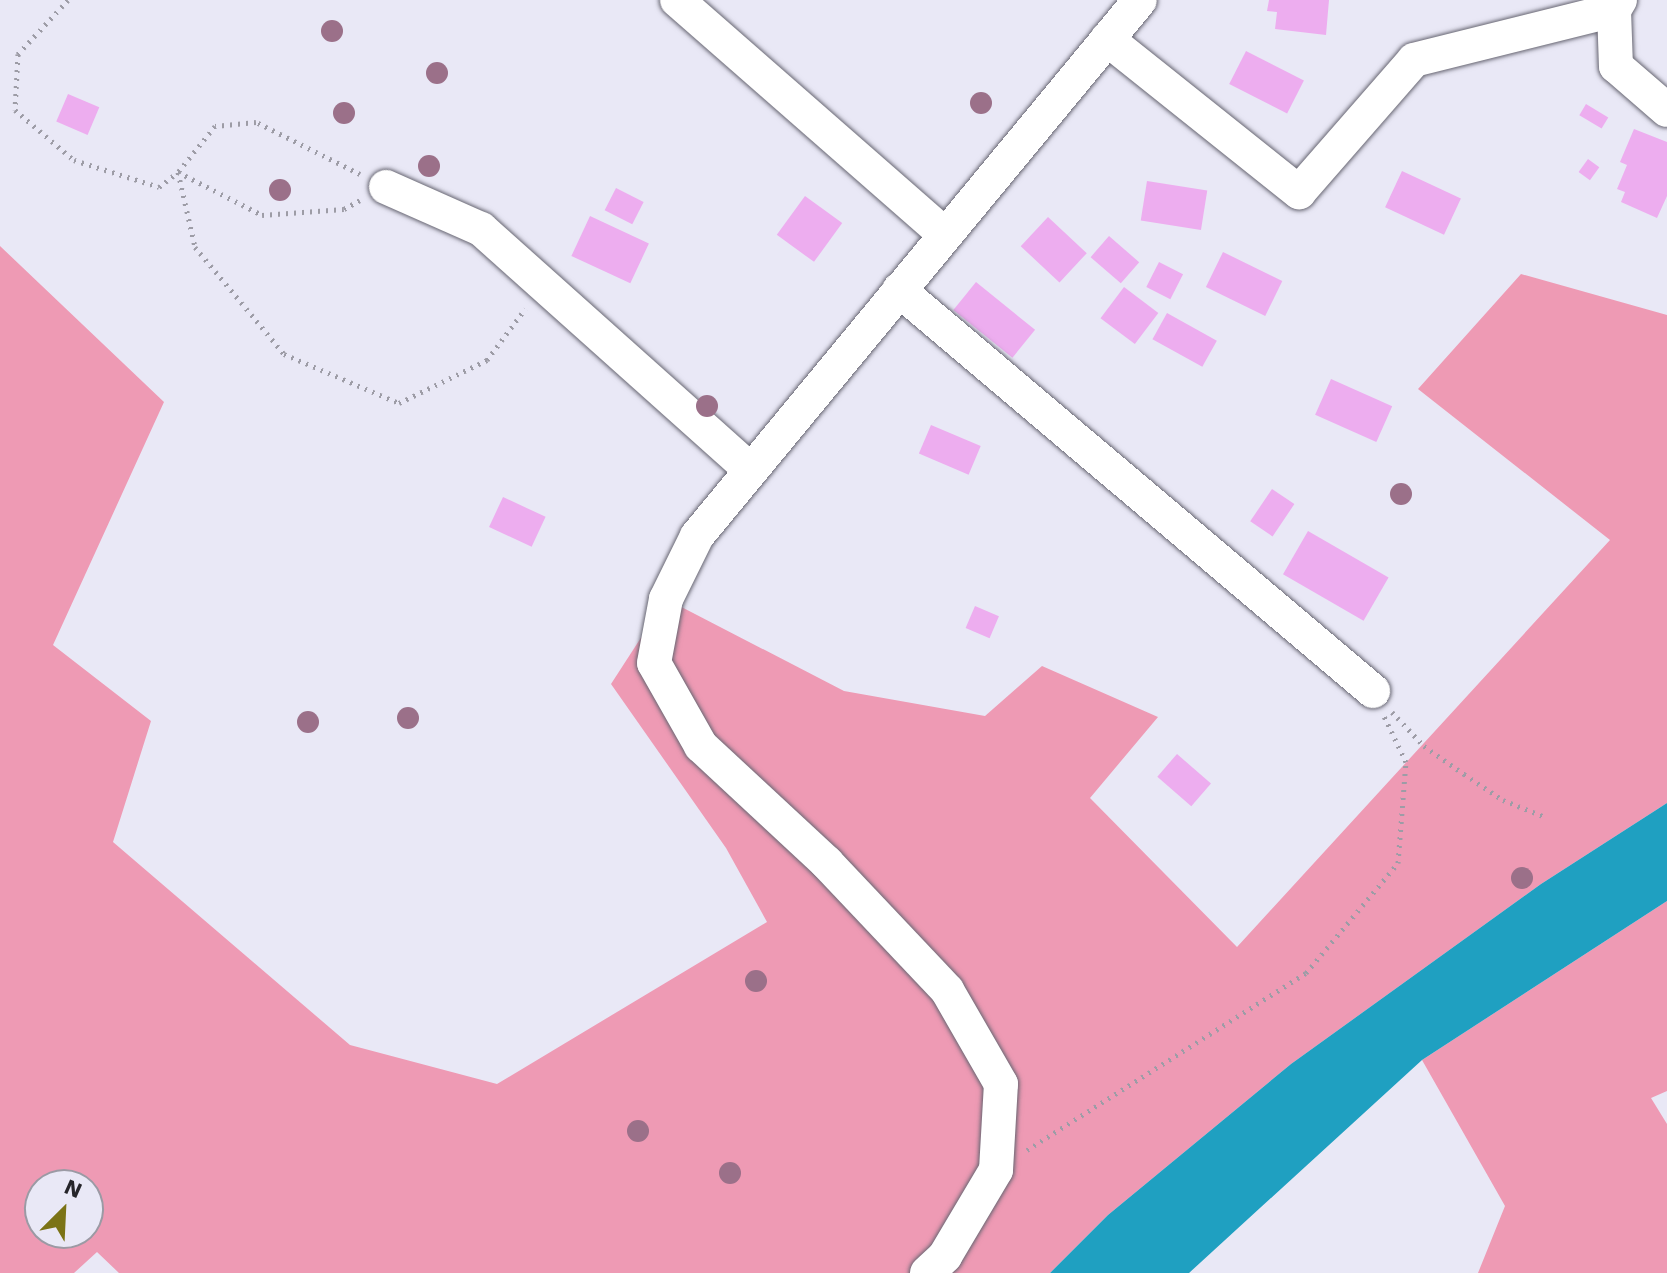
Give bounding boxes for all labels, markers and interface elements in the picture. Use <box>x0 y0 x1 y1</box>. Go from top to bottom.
north arrow <box>24 1169 104 1249</box>
text: N <box>61 1174 86 1203</box>

